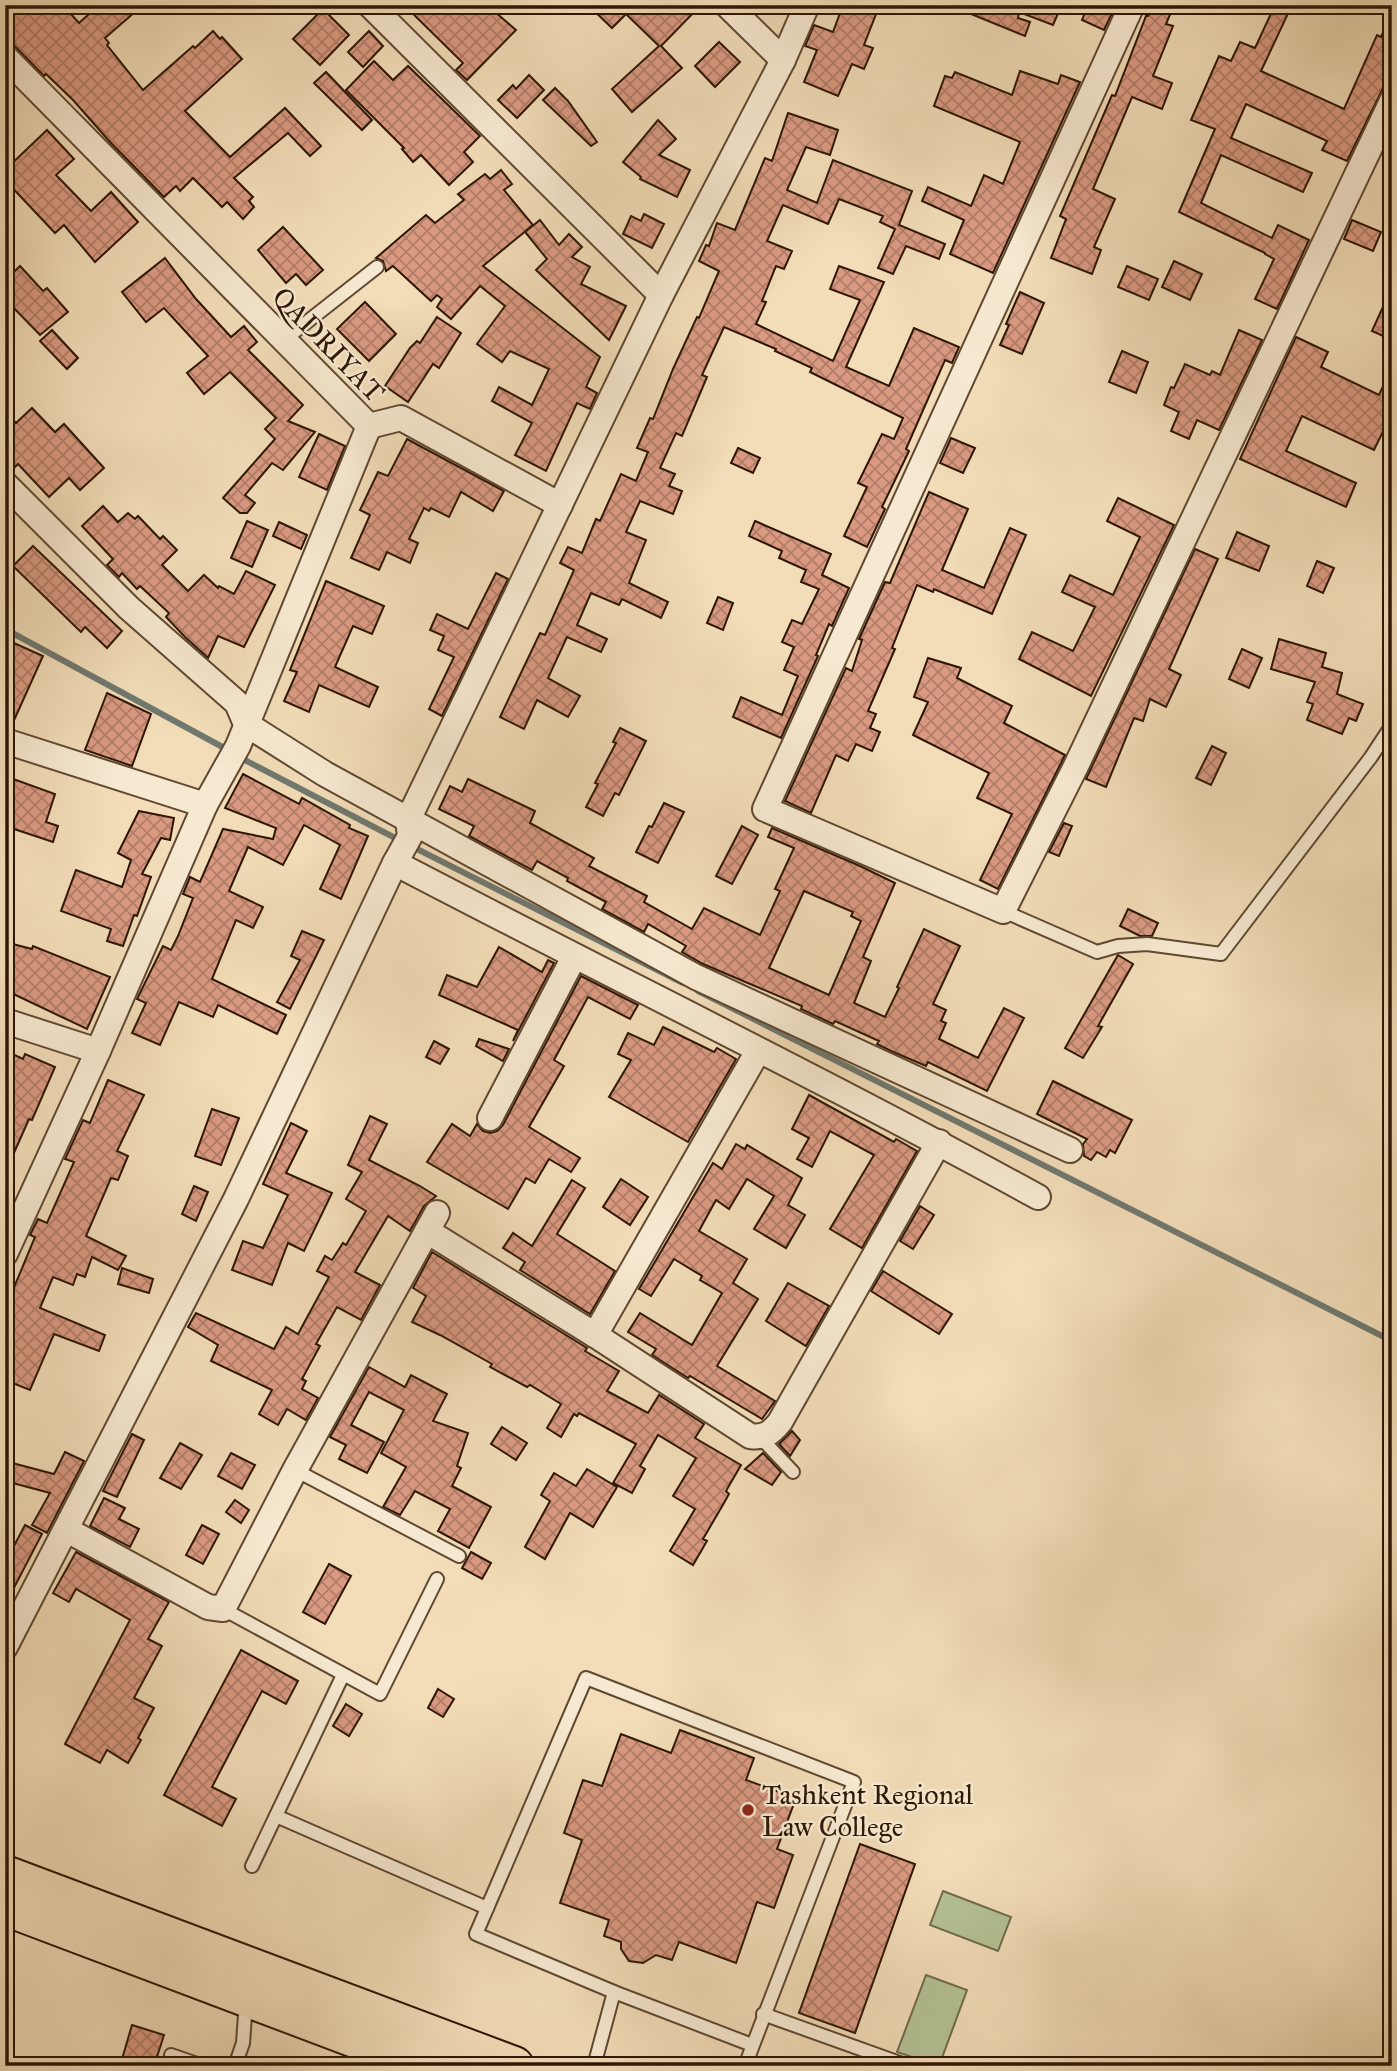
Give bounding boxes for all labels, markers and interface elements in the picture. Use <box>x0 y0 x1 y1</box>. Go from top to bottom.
street label: QADRIYAT <box>265 279 392 409</box>
place label: Tashkent Regional Law College <box>762 1777 974 1844</box>
marker: Tashkent Regional Law College <box>740 1802 756 1818</box>

